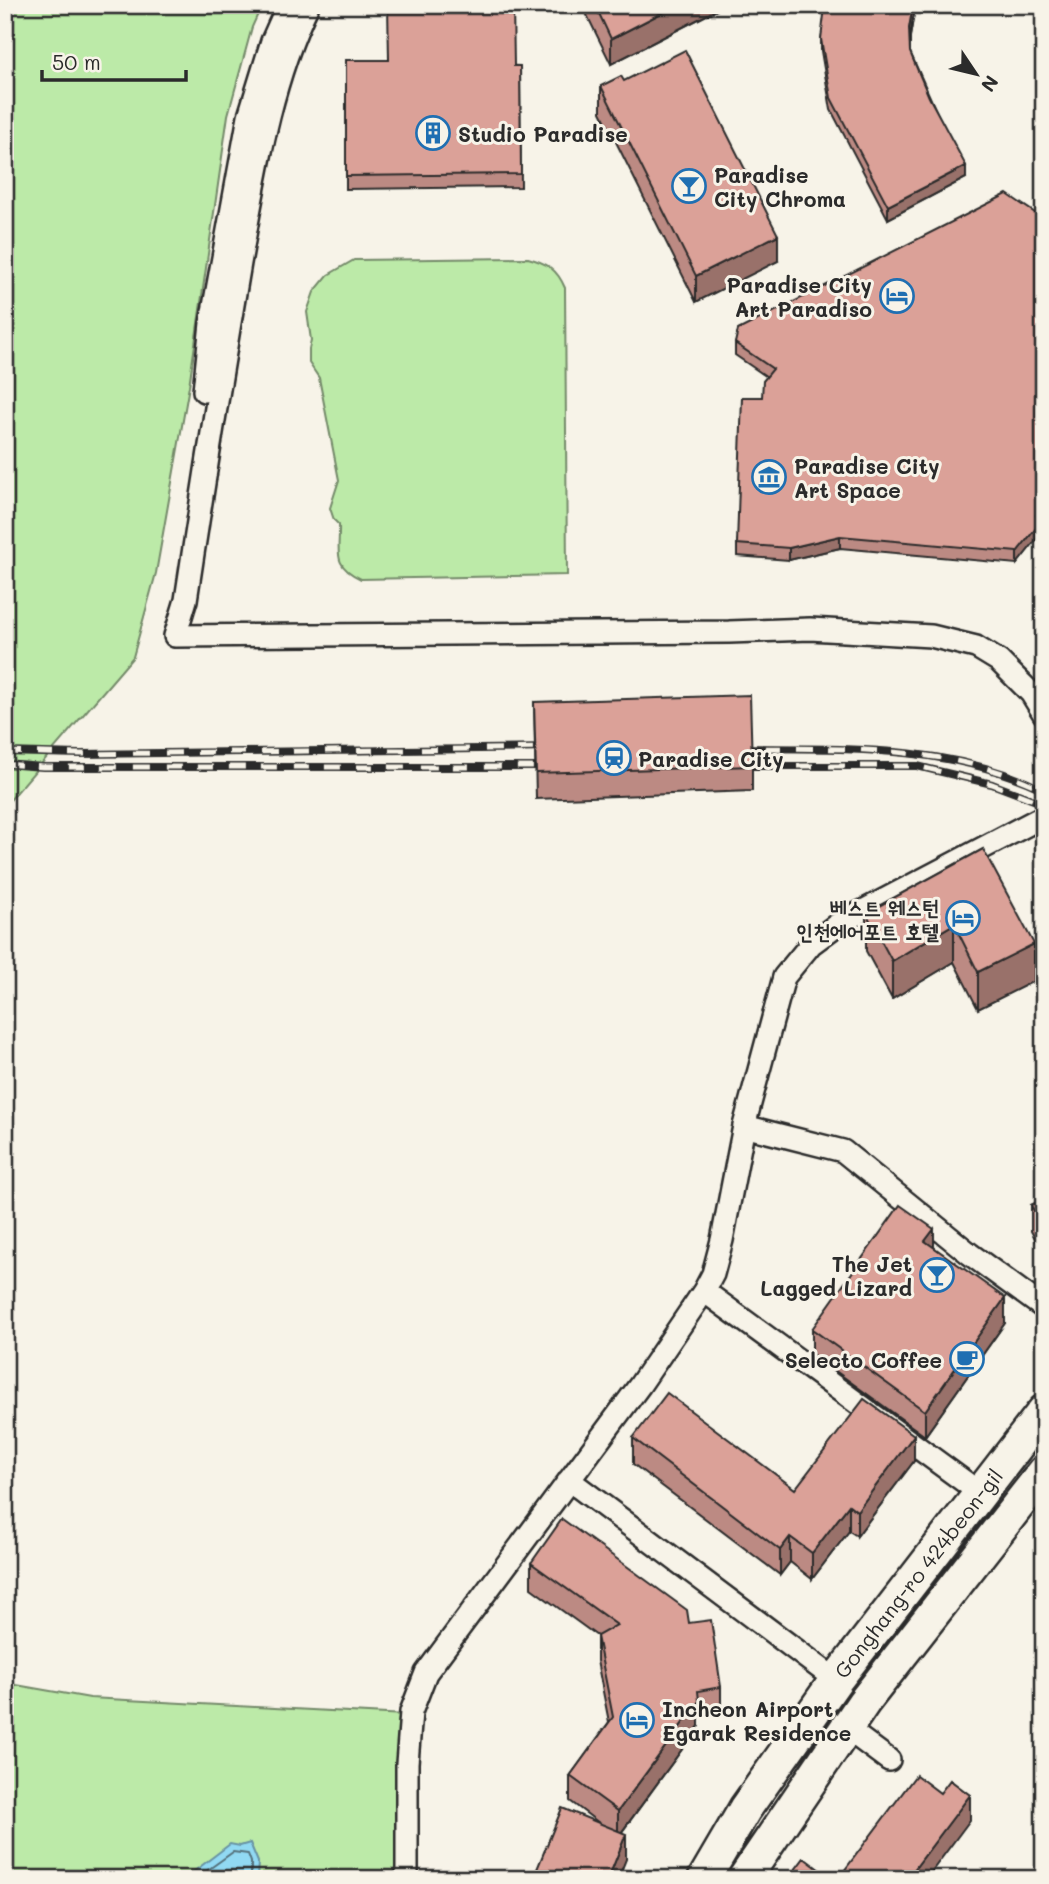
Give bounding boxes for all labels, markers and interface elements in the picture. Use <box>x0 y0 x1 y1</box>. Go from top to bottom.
scale bar <box>42 38 186 82</box>
north arrow <box>940 38 1010 108</box>
text: 50 m <box>52 48 101 75</box>
text: N <box>976 71 1005 97</box>
building icon: Studio Paradise <box>414 114 452 152</box>
place label: Studio Paradise <box>458 120 628 147</box>
place label: Paradise City Chroma <box>714 161 846 213</box>
bar icon: Paradise City Chroma <box>670 167 708 205</box>
place label: Paradise City Art Paradiso <box>726 271 872 322</box>
hotel icon: Paradise City Art Paradiso <box>878 277 916 315</box>
place label: Paradise City Art Space <box>794 452 940 503</box>
museum icon: Paradise City Art Space <box>750 458 788 496</box>
station icon: Paradise City <box>595 739 633 777</box>
place label: Paradise City <box>638 745 784 773</box>
place label: 베스트 웨스턴 인천에어포트 호텔 <box>796 893 939 944</box>
hotel icon: 베스트 웨스턴 인천에어포트 호텔 <box>944 899 982 937</box>
place label: The Jet Lagged Lizard <box>760 1250 912 1301</box>
bar icon: The Jet Lagged Lizard <box>918 1256 956 1294</box>
cafe icon: Selecto Coffee <box>948 1340 986 1378</box>
place label: Selecto Coffee <box>785 1346 942 1373</box>
street label: Gonghang-ro 424beon-gil <box>828 1463 1008 1683</box>
place label: Incheon Airport Egarak Residence <box>662 1695 851 1746</box>
hotel icon: Incheon Airport Egarak Residence <box>618 1701 656 1739</box>

